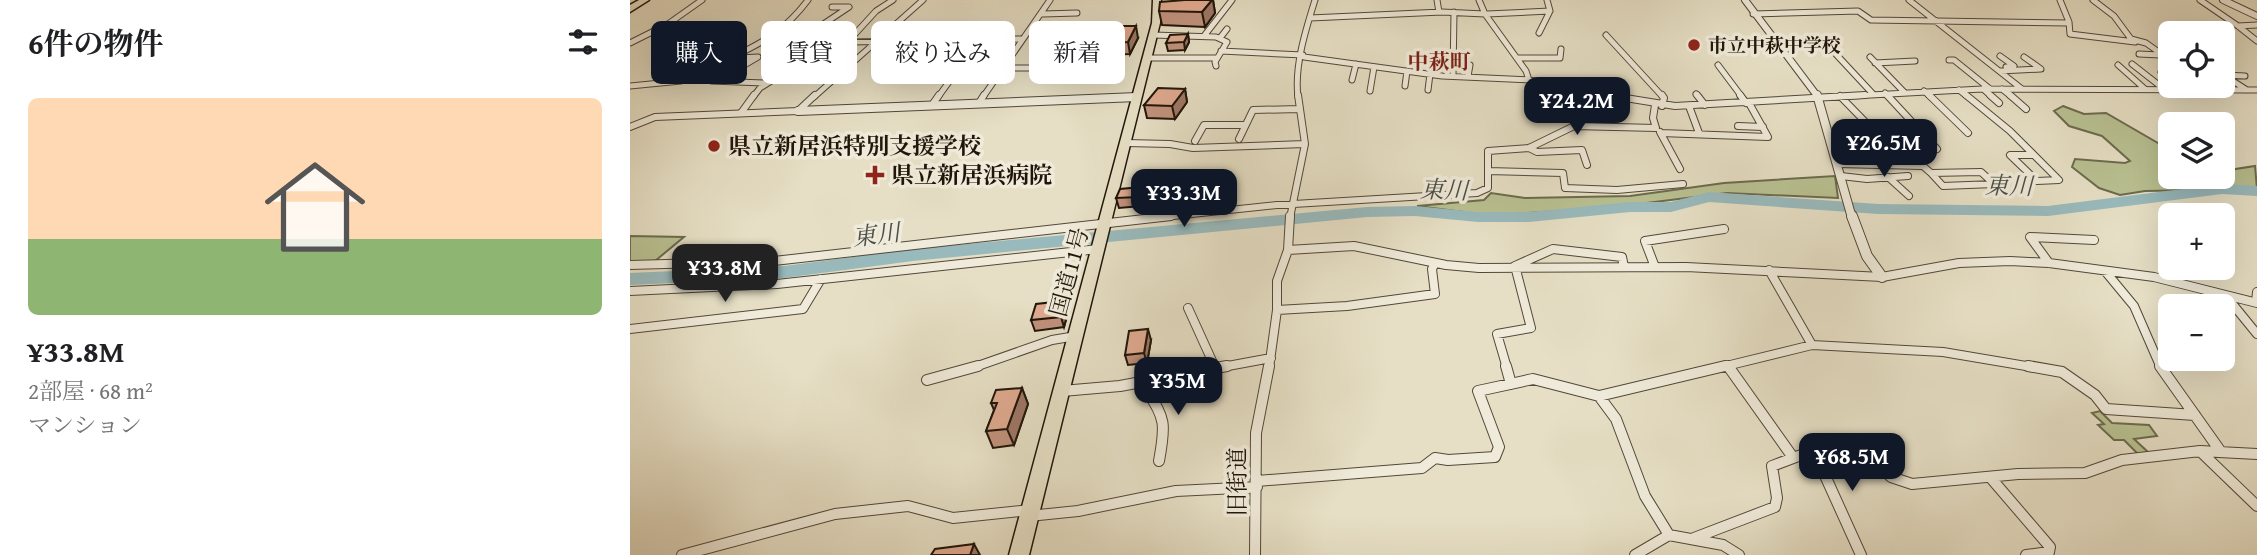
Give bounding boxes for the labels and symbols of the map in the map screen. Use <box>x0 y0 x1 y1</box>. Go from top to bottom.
place label: 市立中萩中学校 <box>1708 31 1841 59</box>
marker: 市立中萩中学校 <box>1686 37 1702 53</box>
district label: 中萩町 <box>1408 46 1471 77</box>
pin: ¥24.2M <box>1520 78 1634 137</box>
pin: ¥26.5M <box>1827 120 1941 179</box>
place label: 県立新居浜特別支援学校 <box>728 129 981 162</box>
marker: 県立新居浜特別支援学校 <box>706 138 722 154</box>
place label: 県立新居浜病院 <box>891 158 1052 191</box>
marker: 県立新居浜病院 <box>865 165 885 185</box>
water label: 東川 <box>1985 168 2036 203</box>
pin: ¥33.3M <box>1127 170 1241 229</box>
water label: 東川 <box>1419 171 1472 208</box>
water label: 東川 <box>850 214 905 255</box>
street label: 国道11号 <box>1041 224 1096 320</box>
pin: ¥33.8M <box>668 244 782 304</box>
pin: ¥35M <box>1137 358 1219 417</box>
pin: ¥68.5M <box>1795 434 1909 493</box>
street label: 旧街道 <box>1220 448 1253 517</box>

